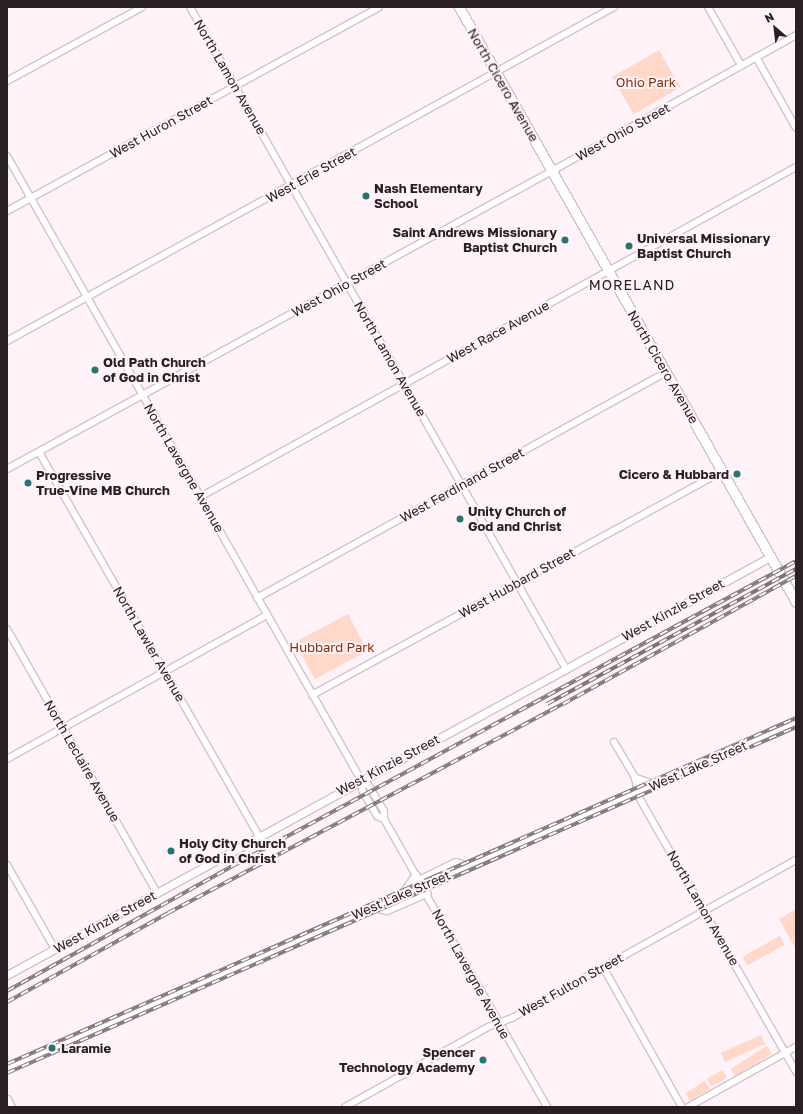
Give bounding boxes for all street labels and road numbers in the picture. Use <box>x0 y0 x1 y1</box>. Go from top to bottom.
street label: North Lamon Avenue <box>191 16 269 138</box>
street label: North Cicero Avenue <box>464 26 542 144</box>
street label: West Huron Street <box>107 92 215 162</box>
street label: West Ohio Street <box>573 100 673 164</box>
street label: West Erie Street <box>263 144 359 206</box>
street label: West Ohio Street <box>289 256 389 320</box>
street label: West Race Avenue <box>444 297 552 367</box>
street label: North Lamon Avenue <box>351 298 429 420</box>
street label: North Cicero Avenue <box>624 308 702 426</box>
street label: North Lavergne Avenue <box>141 401 227 535</box>
street label: West Ferdinand Street <box>397 444 527 526</box>
street label: West Hubbard Street <box>456 545 578 621</box>
street label: West Kinzie Street <box>619 575 727 645</box>
street label: North Lawler Avenue <box>110 584 188 704</box>
street label: North Leclaire Avenue <box>41 697 123 825</box>
street label: West Kinzie Street <box>334 731 442 799</box>
street label: West Lake Street <box>646 737 750 795</box>
street label: North Lamon Avenue <box>664 847 742 969</box>
street label: West Lake Street <box>349 867 453 923</box>
street label: West Kinzie Street <box>51 887 159 957</box>
street label: North Lavergne Avenue <box>429 906 513 1042</box>
street label: West Fulton Street <box>516 950 626 1020</box>

